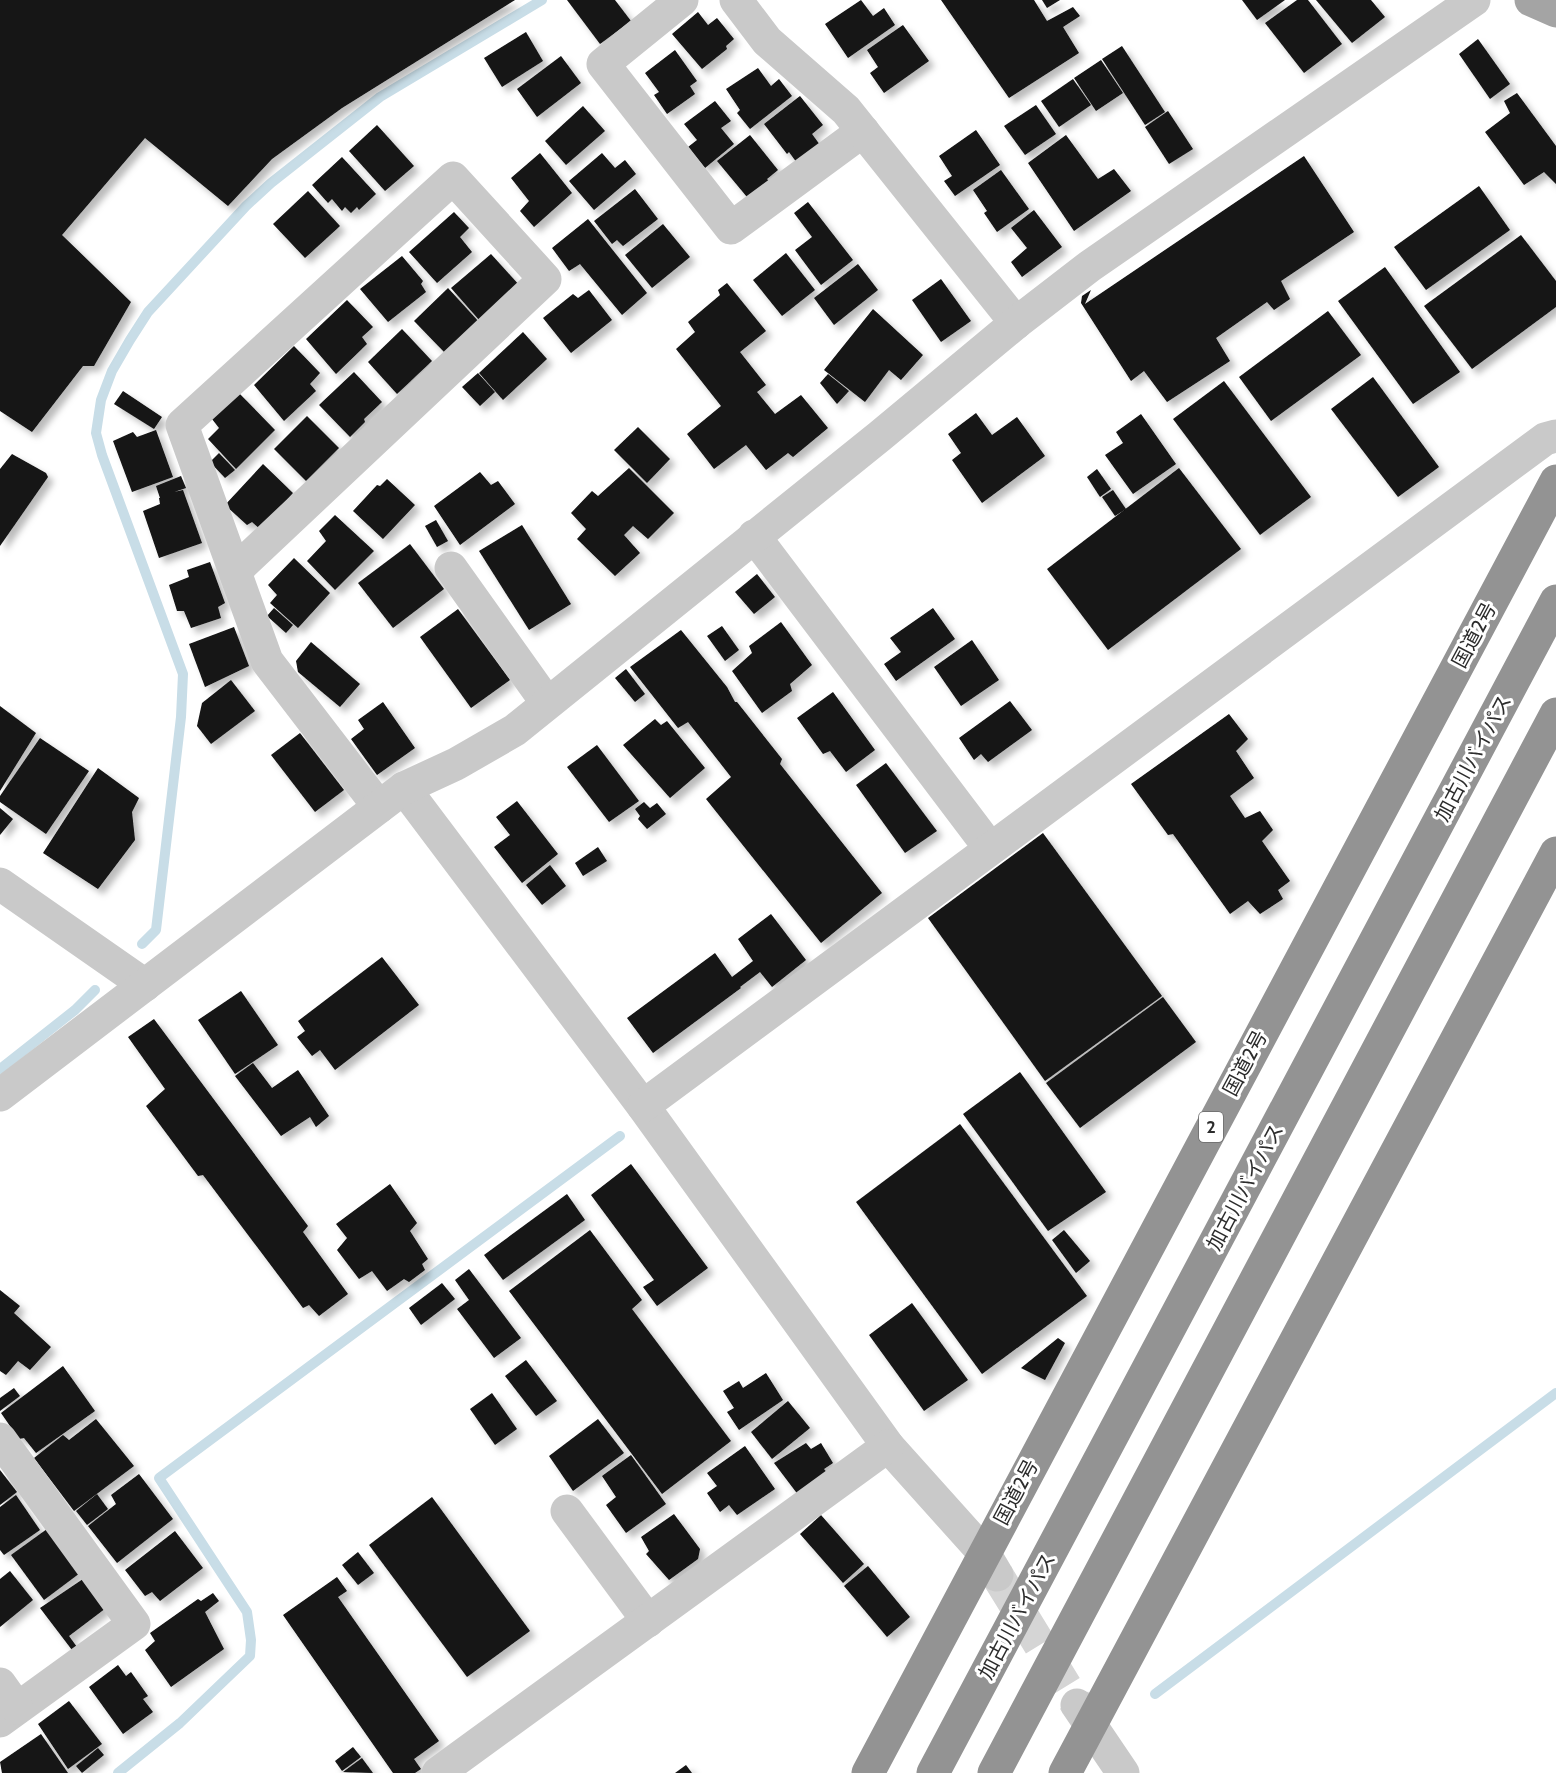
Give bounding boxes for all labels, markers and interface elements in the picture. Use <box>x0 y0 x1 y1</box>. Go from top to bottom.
street label: 国道2号 <box>1447 598 1501 672</box>
street label: 加古川バイパス <box>1430 691 1516 825</box>
street label: 国道2号 <box>1218 1026 1272 1100</box>
road number: 2 <box>1199 1112 1223 1142</box>
street label: 加古川バイパス <box>1202 1120 1288 1254</box>
street label: 国道2号 <box>989 1455 1043 1529</box>
street label: 加古川バイパス <box>974 1549 1060 1683</box>

